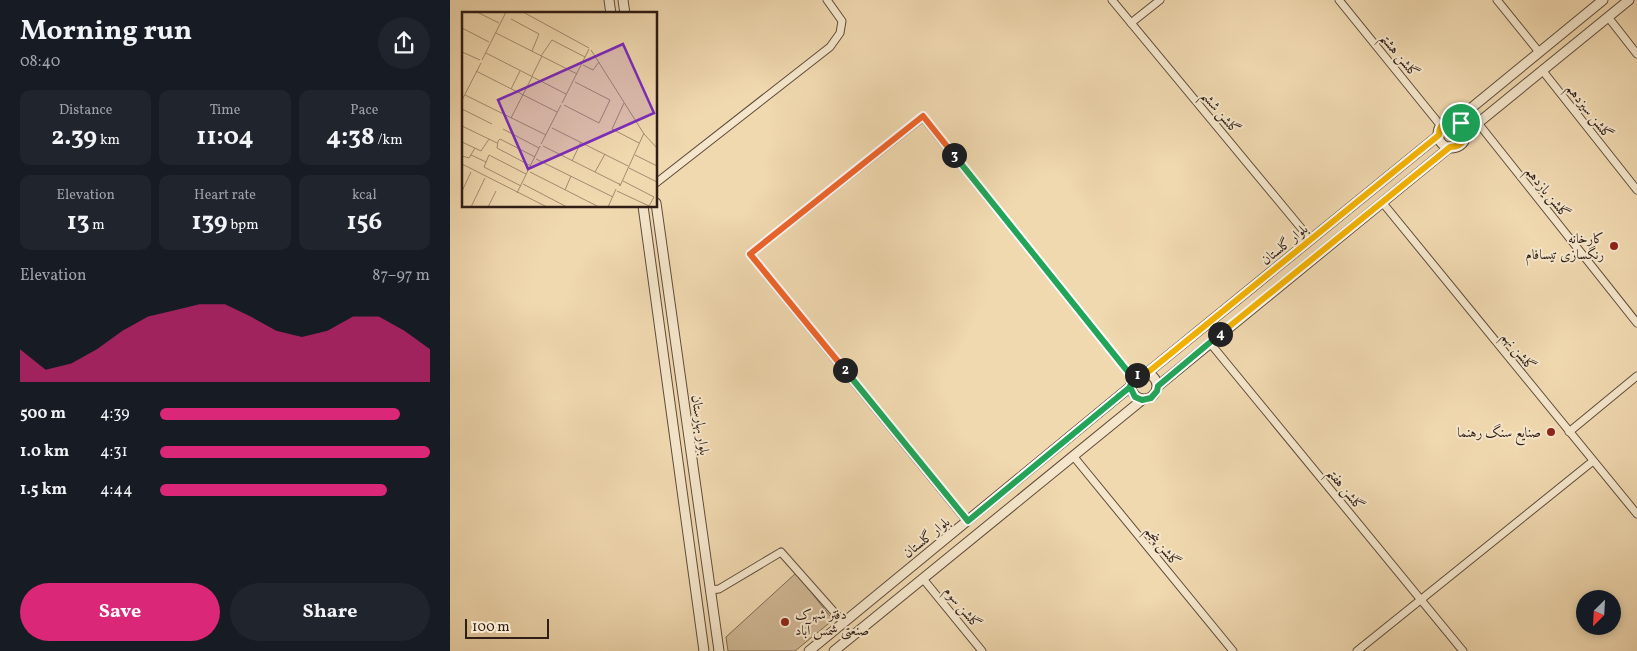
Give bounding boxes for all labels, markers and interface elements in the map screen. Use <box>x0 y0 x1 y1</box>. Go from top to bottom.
text: Morning run <box>20 12 192 51</box>
inset map <box>462 12 658 208</box>
button: share <box>378 17 430 69</box>
street label: گلشن هشتم <box>1373 30 1423 84</box>
text: 08:40 <box>20 51 60 73</box>
street label: گلشن سیزدهم <box>1559 80 1617 146</box>
street label: گلشن ششم <box>1194 87 1244 141</box>
text: Distance <box>59 101 112 120</box>
text: Time <box>210 101 240 120</box>
text: Pace <box>350 101 378 120</box>
pin <box>1440 102 1482 144</box>
icon: arrive <box>1447 109 1475 137</box>
text: 2.39 <box>51 120 97 155</box>
text: 11:04 <box>196 120 254 155</box>
text: 4:38 <box>326 120 375 155</box>
text: km <box>97 131 120 150</box>
text: /km <box>375 131 403 150</box>
pin: 3 <box>942 142 966 168</box>
text: 3 <box>951 146 958 165</box>
street label: گلشن یازدهم <box>1518 163 1574 225</box>
text: Elevation <box>57 186 115 205</box>
text: Heart rate <box>194 186 256 205</box>
text: kcal <box>352 186 377 205</box>
text: 13 <box>67 205 89 240</box>
text: 139 <box>191 205 228 240</box>
text: 156 <box>346 205 382 240</box>
text: m <box>89 216 105 235</box>
text: bpm <box>228 216 259 235</box>
street label: بلوار گلستان <box>1257 220 1313 270</box>
place label: کارخانه رنگسازی تیسافام <box>1526 230 1604 267</box>
marker: کارخانه رنگسازی تیسافام <box>1608 240 1620 252</box>
text: Elevation <box>20 265 87 287</box>
text: 87–97 m <box>372 265 430 287</box>
pin: 4 <box>1208 322 1232 346</box>
text: 4 <box>1216 325 1225 344</box>
street label: گلشن نهم <box>1494 328 1539 377</box>
pin: 2 <box>832 358 858 382</box>
text: 2 <box>842 361 849 380</box>
pin: 1 <box>1124 362 1150 388</box>
text: 1 <box>1135 366 1140 385</box>
street label: بلوار بهارستان <box>686 394 713 457</box>
text: 500 m <box>20 403 66 425</box>
text: 4:39 <box>100 403 130 425</box>
place label: صنایع سنگ رهنما <box>1457 423 1541 446</box>
marker: صنایع سنگ رهنما <box>1545 426 1557 438</box>
text: 1.0 km <box>20 441 69 463</box>
text: 4:31 <box>100 441 128 463</box>
street label: گلشن هفتم <box>1319 465 1368 517</box>
text: 1.5 km <box>20 479 67 501</box>
text: 4:44 <box>100 479 132 501</box>
street label: بلوار گلستان <box>899 513 955 563</box>
street label: گلشن پنجم <box>1137 523 1184 573</box>
button: Save <box>20 583 220 641</box>
button: Share <box>230 583 430 641</box>
street label: گلشن سوم <box>937 583 985 634</box>
north arrow <box>1576 590 1621 635</box>
map controls <box>1576 590 1621 635</box>
place label: دفتر شهرک صنعتی شمس آباد <box>795 606 869 641</box>
scale bar <box>465 616 549 639</box>
marker: دفتر شهرک صنعتی شمس آباد <box>779 616 791 628</box>
text: 100 m <box>472 618 510 637</box>

